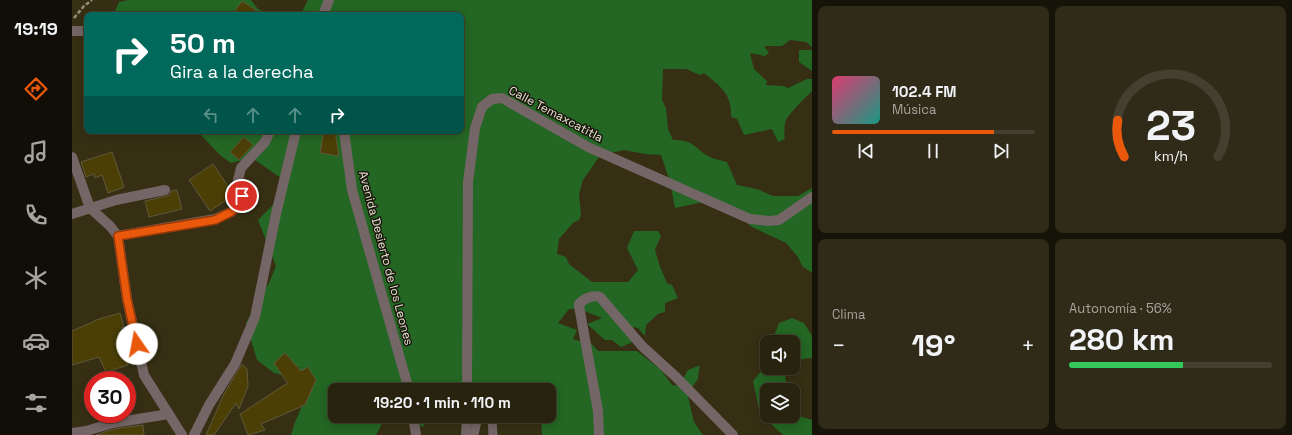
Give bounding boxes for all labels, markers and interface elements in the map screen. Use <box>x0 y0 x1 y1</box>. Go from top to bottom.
text: 19:19 <box>14 17 58 40</box>
text: 50 m <box>170 25 236 61</box>
icon: right <box>104 28 156 80</box>
text: Gira a la derecha <box>170 60 314 83</box>
icon: directions <box>22 75 50 103</box>
street label: Calle Temaxcatitla <box>506 82 606 146</box>
text: 102.4 FM <box>892 82 956 101</box>
text: 23 <box>1146 99 1196 152</box>
text: Música <box>892 101 937 118</box>
icon: left <box>200 104 222 126</box>
icon: ahead <box>242 104 264 126</box>
icon: ahead <box>284 104 306 126</box>
icon: right <box>326 104 348 126</box>
icon: music <box>22 138 50 166</box>
icon: previous <box>855 140 877 162</box>
icon: pause <box>922 140 944 162</box>
icon: next <box>990 140 1012 162</box>
text: km/h <box>1153 147 1188 165</box>
street label: Avenida Desierto de los Leones <box>355 169 417 347</box>
pin <box>225 179 259 213</box>
icon: arrive <box>231 185 253 207</box>
icon: phone <box>22 201 50 229</box>
icon: climate <box>22 264 50 292</box>
text: Autonomía · 56% <box>1069 300 1172 317</box>
text: Clima <box>832 306 865 323</box>
text: 280 km <box>1069 320 1174 359</box>
position arrow <box>116 323 158 365</box>
text: 19° <box>912 326 955 365</box>
icon: car <box>22 327 50 355</box>
text: − <box>832 331 846 359</box>
text: + <box>1021 331 1035 359</box>
map controls <box>760 335 800 423</box>
button: sound <box>760 335 800 375</box>
speed limit sign: 30 <box>84 371 136 423</box>
button: layers <box>760 383 800 423</box>
icon: filters <box>22 389 50 417</box>
text: 19:20 · 1 min · 110 m <box>373 393 511 412</box>

